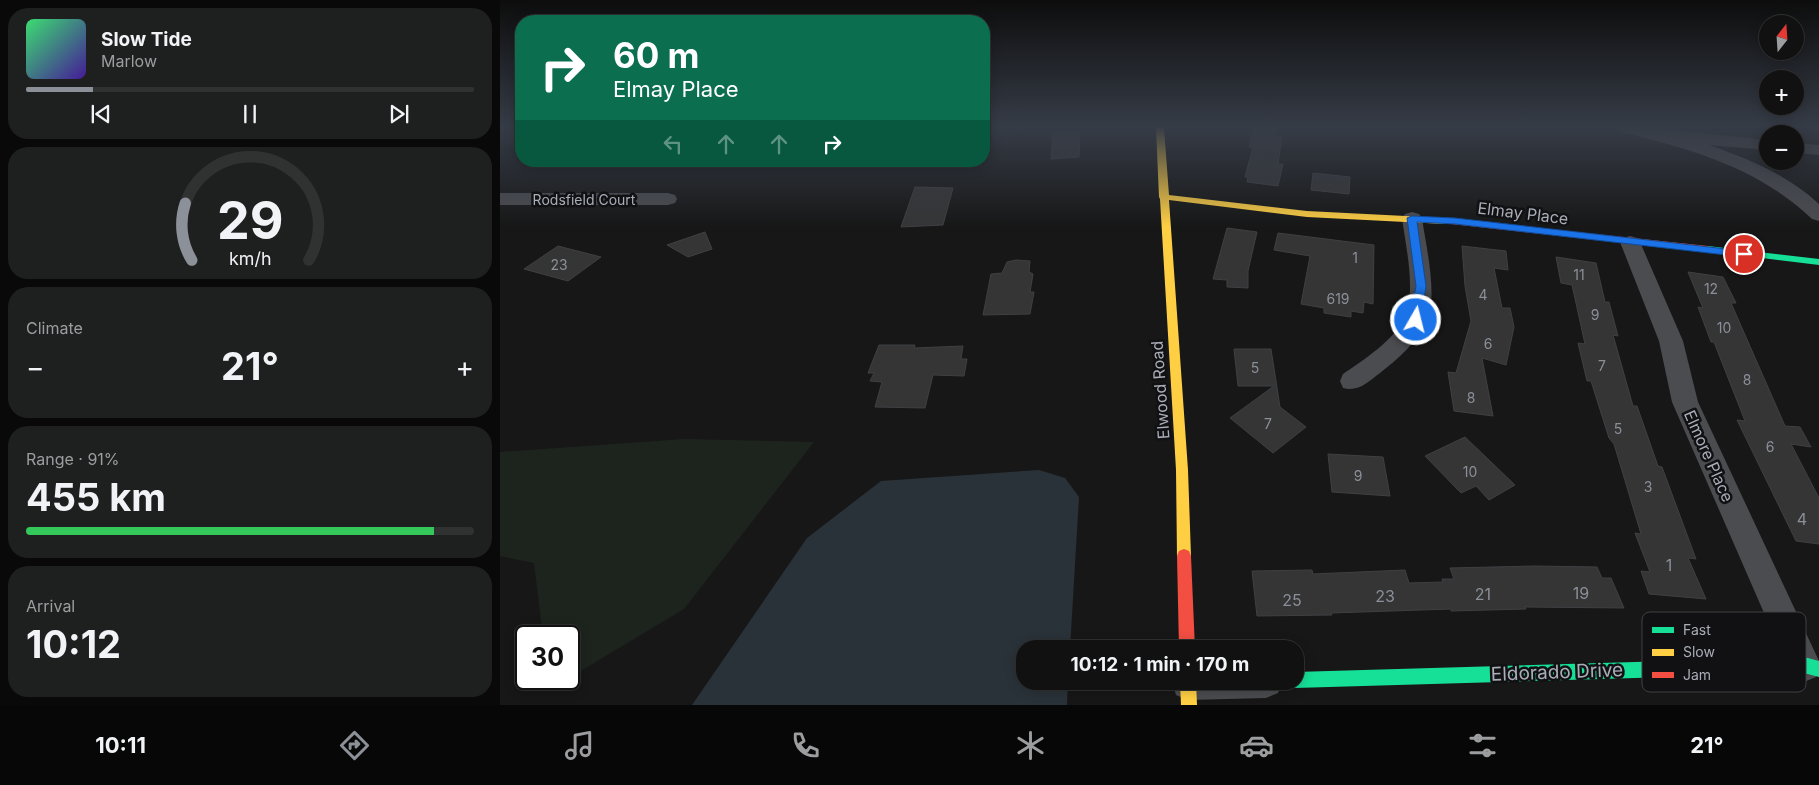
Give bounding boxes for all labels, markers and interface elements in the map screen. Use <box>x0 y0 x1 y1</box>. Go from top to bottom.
north arrow <box>1759 15 1804 60</box>
map controls <box>1759 15 1804 170</box>
text: Slow Tide <box>101 28 192 51</box>
text: 60 m <box>613 34 700 76</box>
icon: right <box>530 35 595 100</box>
text: Marlow <box>101 51 157 71</box>
button: + <box>1759 70 1804 115</box>
text: Elmay Place <box>613 76 739 102</box>
icon: previous <box>87 100 115 128</box>
icon: pause <box>236 100 264 128</box>
icon: next <box>385 100 413 128</box>
button: − <box>1759 125 1804 170</box>
icon: left <box>659 130 687 158</box>
icon: ahead <box>712 130 740 158</box>
icon: ahead <box>765 130 793 158</box>
icon: right <box>818 130 846 158</box>
text: 29 <box>217 189 283 252</box>
street label: Rodsfield Court <box>533 191 636 208</box>
street label: Elmay Place <box>1476 198 1570 228</box>
pin <box>1723 233 1765 275</box>
icon: arrive <box>1730 240 1758 268</box>
text: km/h <box>229 248 271 269</box>
house number: 1 <box>1352 249 1358 266</box>
house number: 23 <box>550 256 568 273</box>
house number: 11 <box>1573 266 1585 283</box>
house number: 12 <box>1704 280 1718 297</box>
house number: 4 <box>1478 286 1488 303</box>
house number: 619 <box>1326 290 1350 307</box>
position arrow <box>1389 293 1441 345</box>
house number: 9 <box>1591 306 1599 323</box>
text: Climate <box>26 318 83 338</box>
house number: 10 <box>1717 319 1731 336</box>
house number: 6 <box>1484 335 1492 352</box>
street label: Elwood Road <box>1147 340 1173 440</box>
text: 21° <box>221 343 279 389</box>
text: − <box>26 350 45 384</box>
text: + <box>455 350 474 384</box>
house number: 7 <box>1598 357 1606 374</box>
house number: 5 <box>1251 359 1259 376</box>
house number: 8 <box>1743 371 1751 388</box>
house number: 8 <box>1467 389 1475 406</box>
street label: Elmore Place <box>1680 407 1738 505</box>
house number: 7 <box>1264 415 1272 432</box>
house number: 5 <box>1614 420 1622 437</box>
house number: 6 <box>1766 438 1774 455</box>
text: Range · 91% <box>26 449 120 469</box>
house number: 10 <box>1463 463 1477 480</box>
house number: 9 <box>1354 467 1362 484</box>
text: 455 km <box>26 474 166 520</box>
house number: 3 <box>1644 478 1652 495</box>
house number: 4 <box>1797 509 1807 529</box>
house number: 1 <box>1666 555 1672 575</box>
house number: 19 <box>1573 583 1589 603</box>
house number: 21 <box>1475 584 1491 604</box>
house number: 23 <box>1375 586 1395 606</box>
house number: 25 <box>1282 590 1302 610</box>
text: Arrival <box>26 596 75 616</box>
legend <box>1642 612 1806 692</box>
text: 10:12 <box>26 621 121 667</box>
text: Fast <box>1683 621 1711 638</box>
speed limit sign: 30 <box>515 625 580 690</box>
text: Slow <box>1683 643 1715 660</box>
text: 10:12 · 1 min · 170 m <box>1071 653 1249 676</box>
street label: Eldorado Drive <box>1490 658 1624 686</box>
text: Jam <box>1683 666 1711 683</box>
icon: directions <box>337 728 372 763</box>
icon: music <box>562 728 597 763</box>
icon: phone <box>788 728 823 763</box>
icon: climate <box>1013 728 1048 763</box>
icon: car <box>1239 728 1274 763</box>
icon: filters <box>1465 728 1500 763</box>
text: 10:11 <box>95 732 146 758</box>
text: 21° <box>1690 732 1724 758</box>

